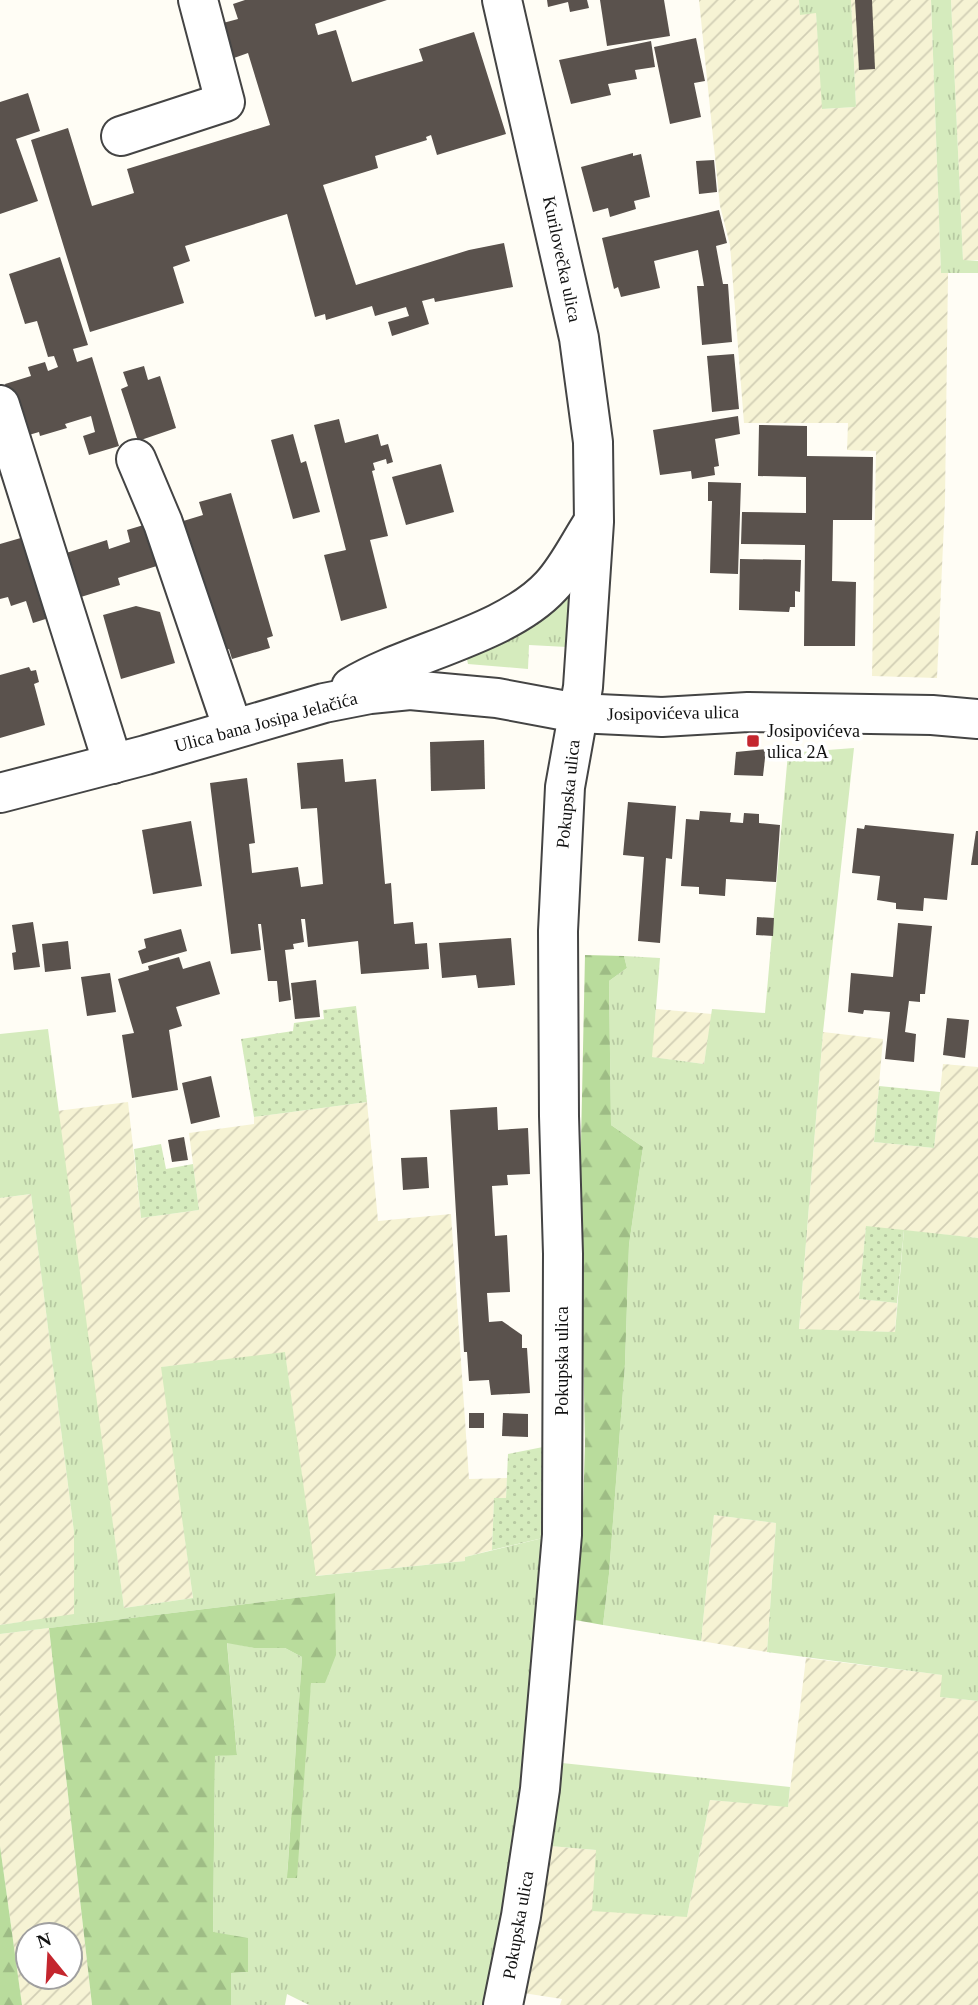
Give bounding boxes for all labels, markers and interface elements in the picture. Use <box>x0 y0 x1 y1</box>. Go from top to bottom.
street label: Kurilovečka ulica <box>539 194 585 324</box>
street label: Ulica bana Josipa Jelačića <box>172 688 360 756</box>
street label: Josipovićeva ulica <box>607 702 739 724</box>
place label: Josipovićeva ulica 2A <box>767 721 860 762</box>
marker: Josipovićeva ulica 2A <box>745 733 761 749</box>
street label: Pokupska ulica <box>552 739 584 849</box>
street label: Pokupska ulica <box>552 1306 572 1416</box>
street label: Pokupska ulica <box>499 1869 537 1981</box>
north arrow <box>14 1921 84 1991</box>
text: N <box>34 1928 54 1952</box>

